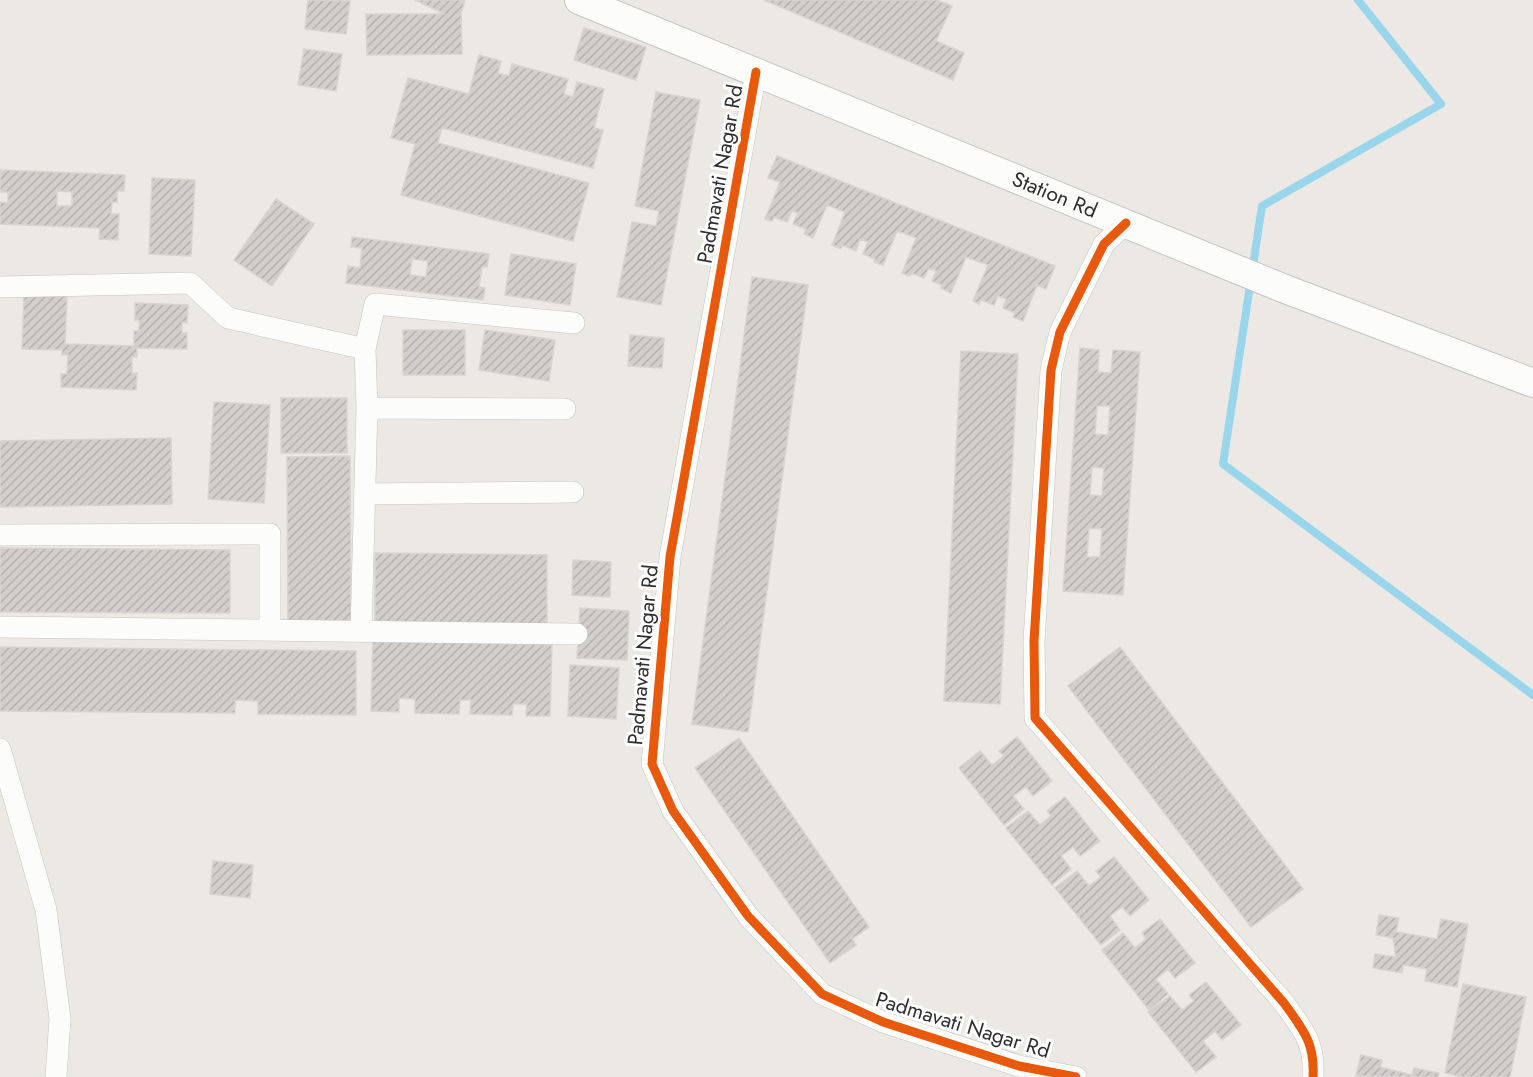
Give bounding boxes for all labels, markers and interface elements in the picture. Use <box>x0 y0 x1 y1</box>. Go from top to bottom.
street label: Padmavati Nagar Rd <box>689 82 751 266</box>
street label: Station Rd <box>1007 164 1102 226</box>
street label: Padmavati Nagar Rd <box>620 563 666 747</box>
street label: Padmavati Nagar Rd <box>872 984 1054 1066</box>

